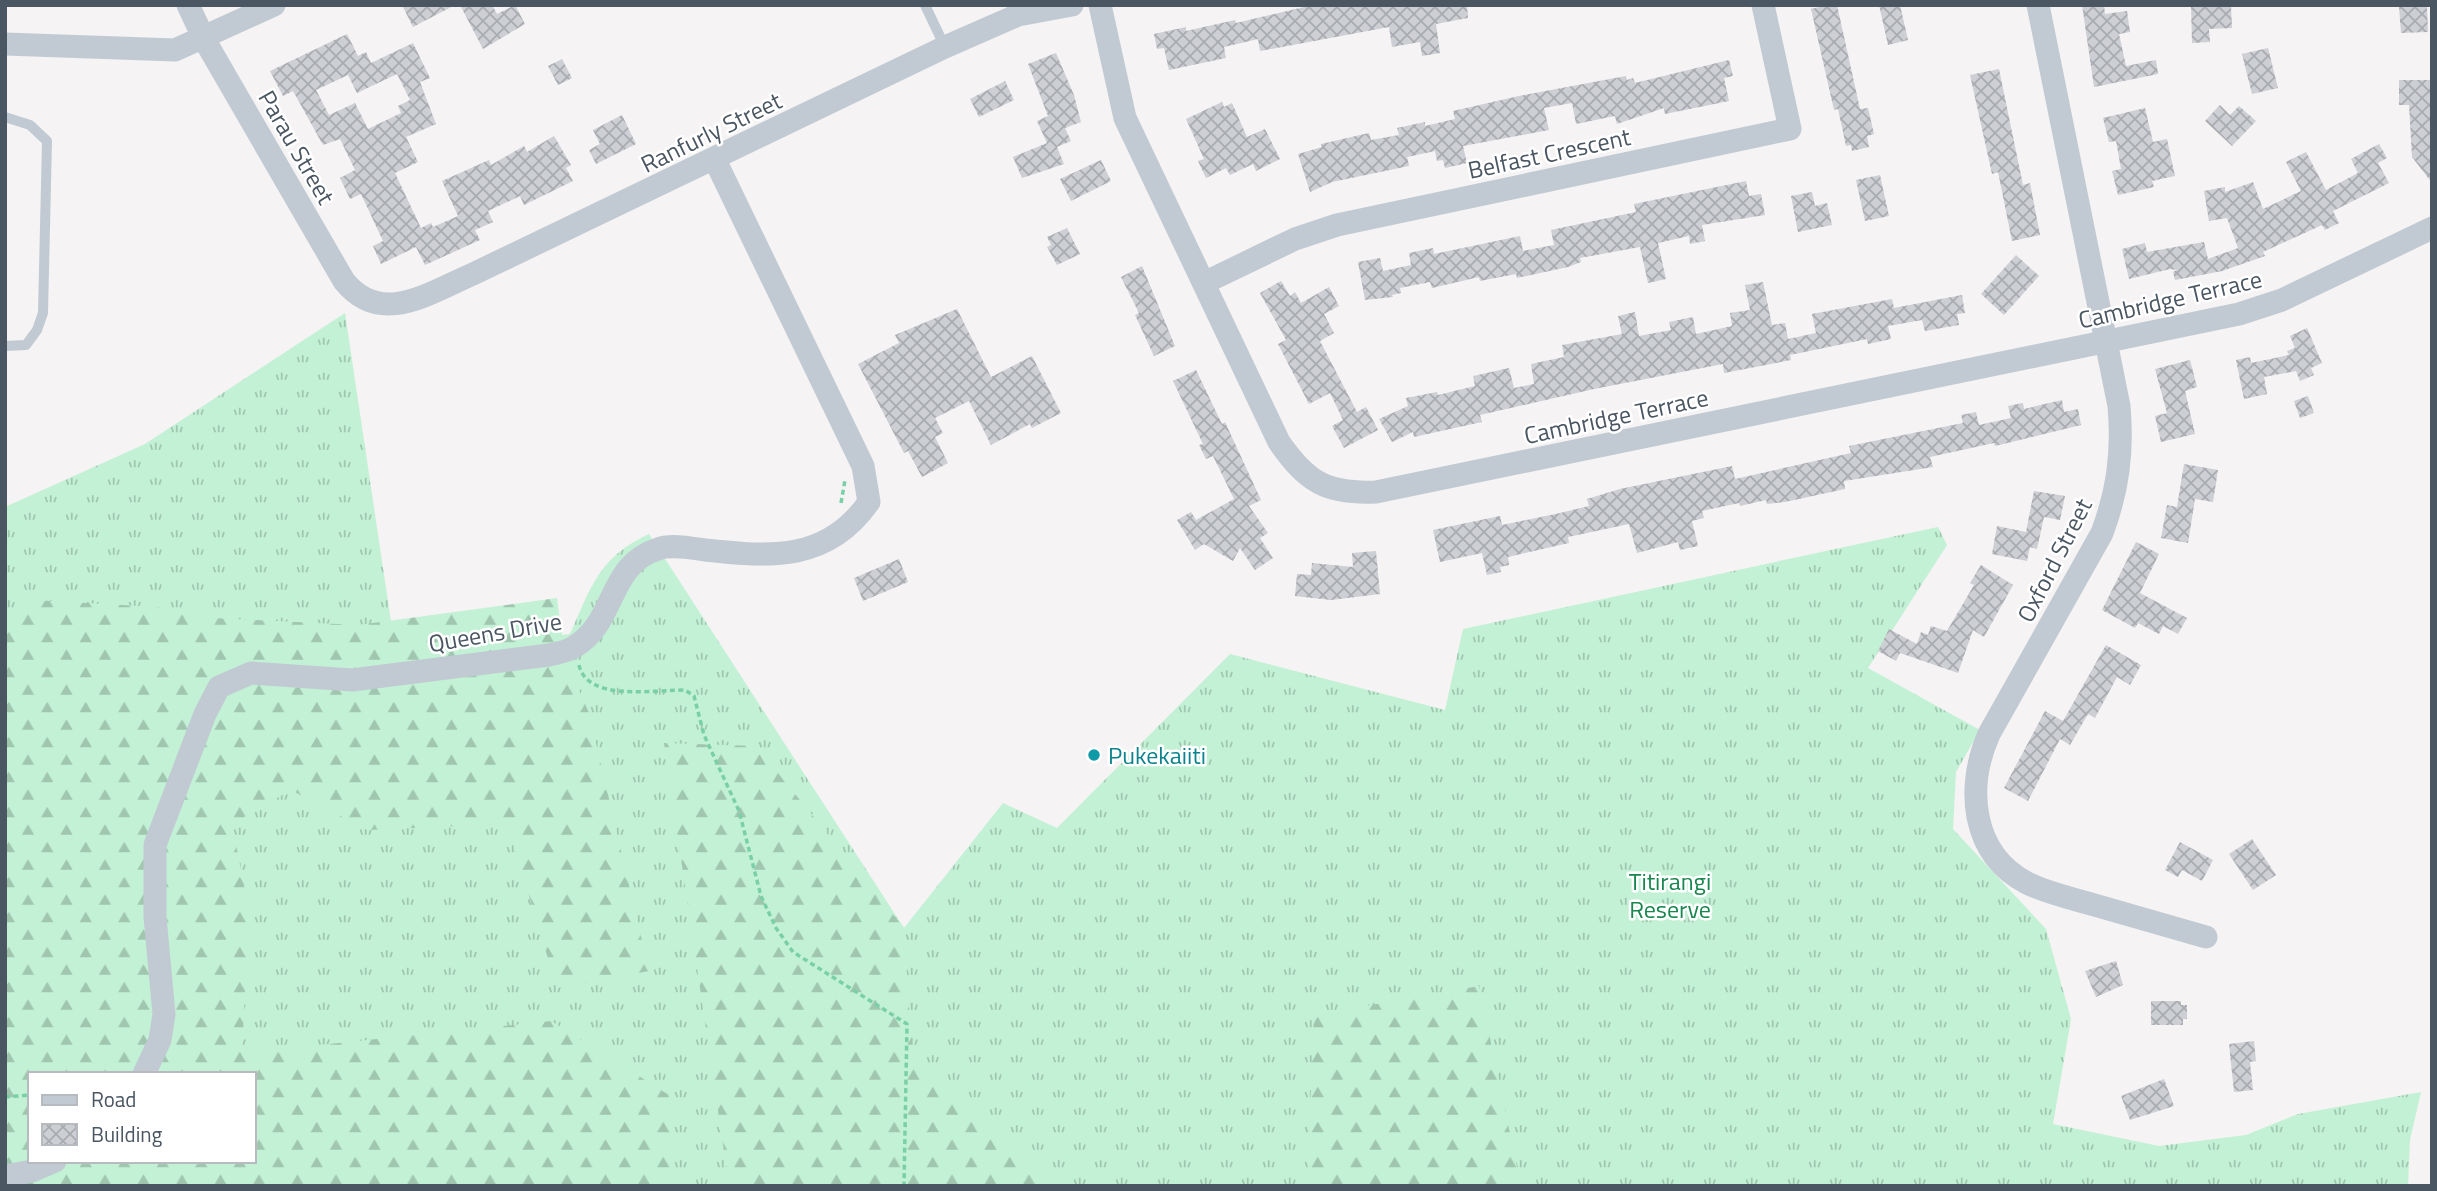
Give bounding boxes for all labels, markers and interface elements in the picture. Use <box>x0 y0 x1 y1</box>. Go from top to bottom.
street label: Ranfurly Street <box>634 82 788 182</box>
street label: Parau Street <box>250 83 344 211</box>
street label: Belfast Crescent <box>1464 118 1634 188</box>
street label: Cambridge Terrace <box>2075 260 2265 338</box>
street label: Cambridge Terrace <box>1521 379 1711 453</box>
street label: Oxford Street <box>2007 491 2101 628</box>
street label: Queens Drive <box>426 603 564 661</box>
place label: Pukekaiiti <box>1108 737 1206 773</box>
marker: Pukekaiiti <box>1086 747 1102 763</box>
park label: Titirangi Reserve <box>1629 863 1711 927</box>
legend <box>28 1072 256 1163</box>
text: Road <box>91 1083 136 1115</box>
text: Building <box>91 1118 163 1150</box>

